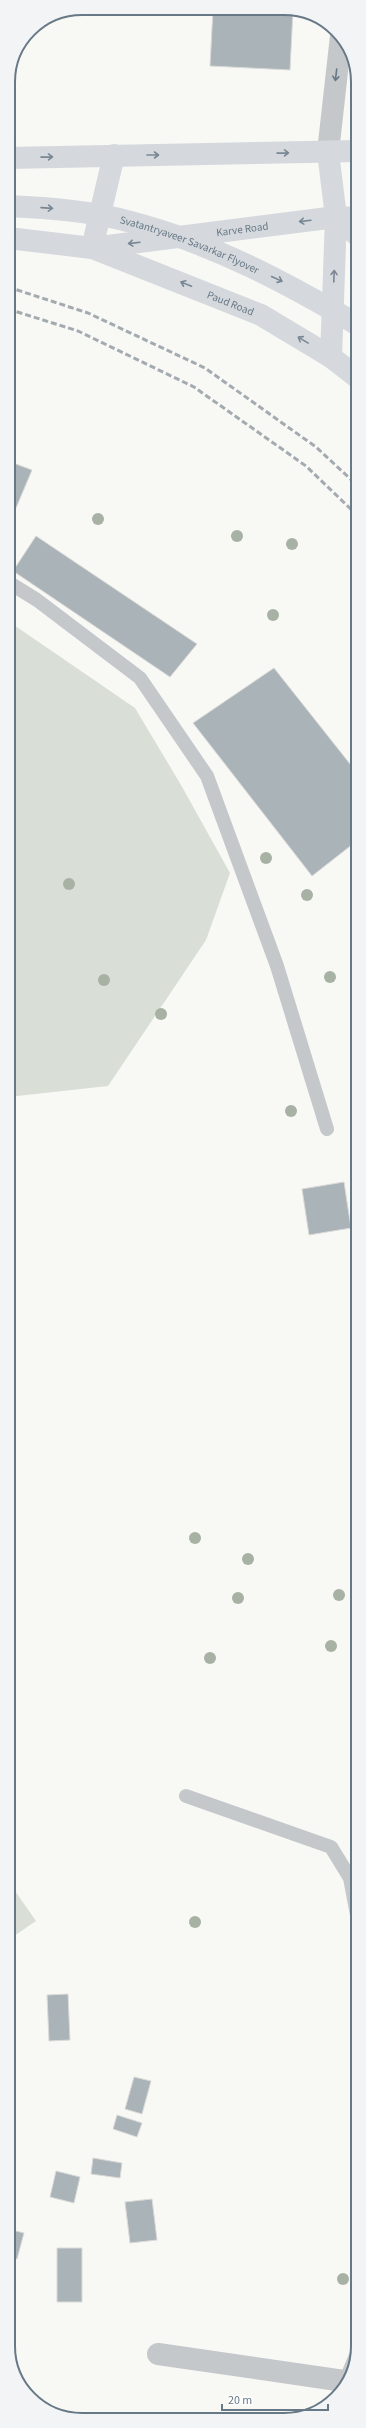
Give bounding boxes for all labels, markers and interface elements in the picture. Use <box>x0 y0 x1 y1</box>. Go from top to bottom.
one-way arrow <box>332 68 340 81</box>
one-way arrow <box>276 149 289 157</box>
one-way arrow <box>146 151 159 159</box>
one-way arrow <box>40 153 53 161</box>
one-way arrow <box>40 205 53 212</box>
street label: Svatantryaveer Savarkar Flyover <box>118 212 262 278</box>
one-way arrow <box>299 217 312 225</box>
street label: Karve Road <box>215 219 269 240</box>
one-way arrow <box>128 239 141 246</box>
one-way arrow <box>330 270 337 283</box>
one-way arrow <box>270 276 282 283</box>
one-way arrow <box>180 280 192 287</box>
street label: Paud Road <box>205 287 256 319</box>
one-way arrow <box>297 336 309 344</box>
scale bar <box>222 2386 328 2412</box>
text: 20 m <box>228 2392 252 2409</box>

